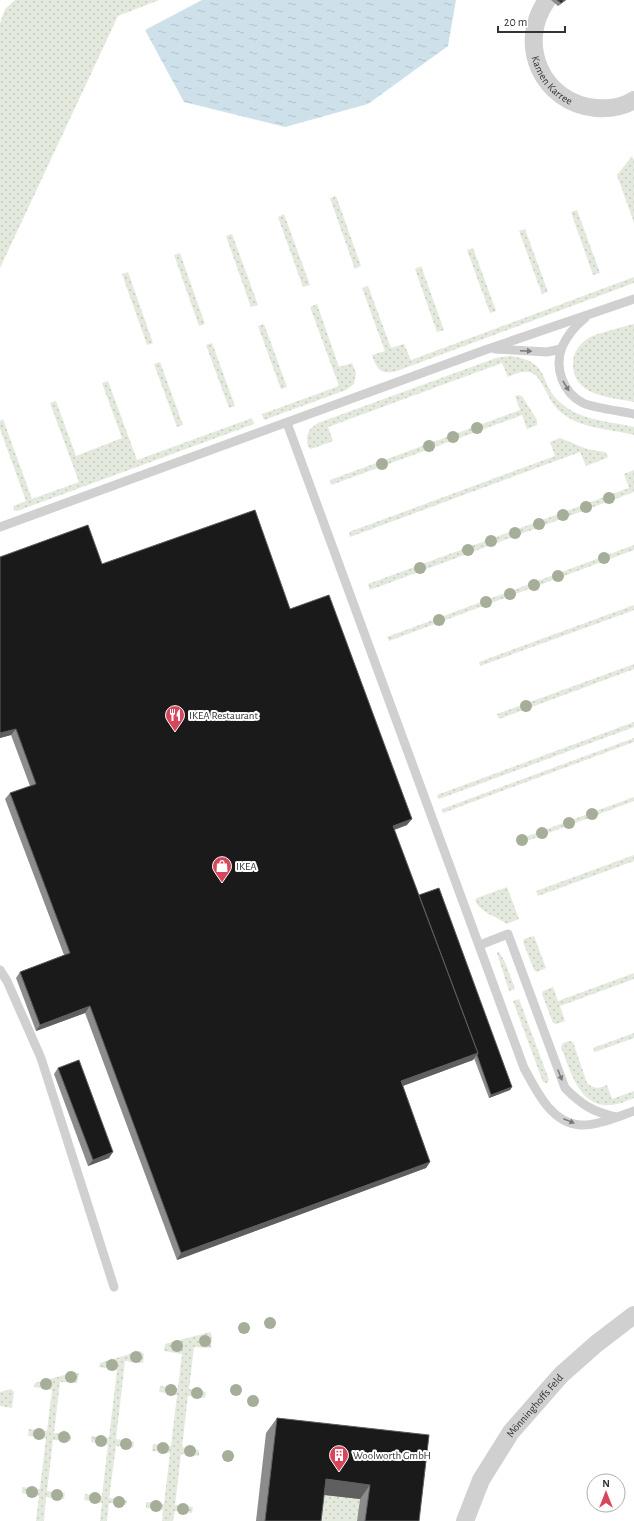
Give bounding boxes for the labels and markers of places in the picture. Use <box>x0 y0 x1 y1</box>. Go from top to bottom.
restaurant icon: IKEA Restaurant <box>164 704 186 732</box>
place label: IKEA Restaurant <box>189 710 258 721</box>
shop icon: IKEA <box>211 855 233 883</box>
place label: IKEA <box>236 861 257 872</box>
building icon: Woolworth GmbH <box>328 1444 350 1472</box>
place label: Woolworth GmbH <box>353 1450 431 1461</box>

